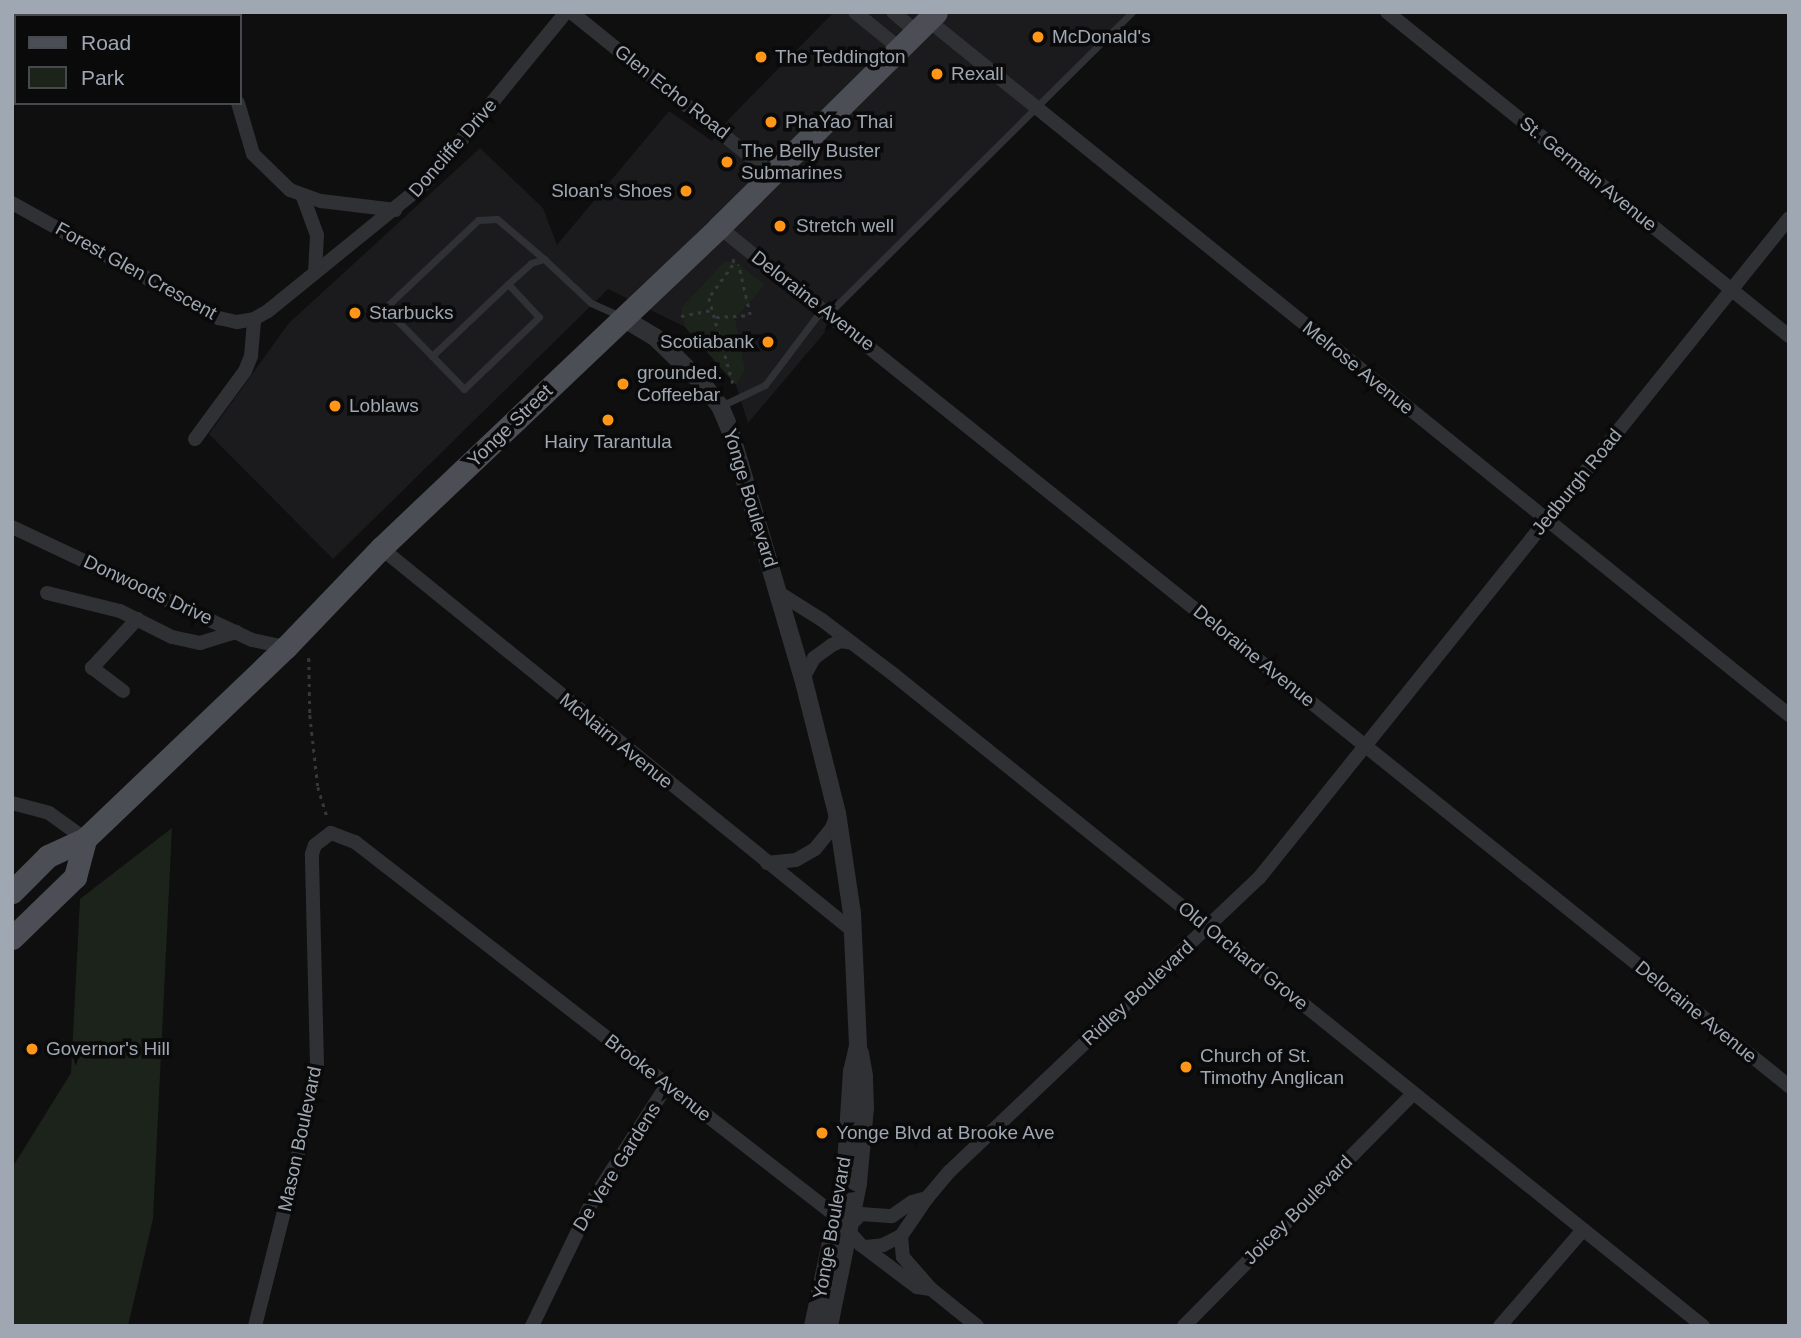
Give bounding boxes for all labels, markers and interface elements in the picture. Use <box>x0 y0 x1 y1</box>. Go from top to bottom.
legend <box>14 14 242 105</box>
place label: McDonald's <box>1052 26 1151 48</box>
marker: McDonald's <box>1030 29 1046 45</box>
text: Road <box>81 31 131 54</box>
street label: Glen Echo Road <box>610 40 734 144</box>
place label: The Teddington <box>775 46 906 68</box>
marker: The Teddington <box>753 49 769 65</box>
place label: Rexall <box>951 63 1004 85</box>
text: Park <box>81 66 124 89</box>
marker: Rexall <box>929 66 945 82</box>
street label: Doncliffe Drive <box>404 94 502 202</box>
place label: PhaYao Thai <box>785 111 893 133</box>
street label: St. Germain Avenue <box>1514 111 1662 237</box>
marker: PhaYao Thai <box>763 114 779 130</box>
place label: The Belly Buster Submarines <box>741 140 880 184</box>
marker: The Belly Buster Submarines <box>719 154 735 170</box>
place label: Sloan's Shoes <box>551 180 672 202</box>
marker: Sloan's Shoes <box>678 183 694 199</box>
place label: Stretch well <box>796 215 894 237</box>
marker: Stretch well <box>770 216 790 236</box>
street label: Forest Glen Crescent <box>52 217 220 325</box>
street label: Deloraine Avenue <box>747 246 879 356</box>
place label: Starbucks <box>369 302 453 324</box>
marker: Starbucks <box>347 305 363 321</box>
street label: Melrose Avenue <box>1298 316 1418 420</box>
place label: Scotiabank <box>660 331 754 353</box>
marker: Scotiabank <box>760 334 776 350</box>
place label: grounded. Coffeebar <box>637 362 723 406</box>
marker: grounded. Coffeebar <box>615 376 631 392</box>
street label: Yonge Street <box>463 380 557 472</box>
place label: Loblaws <box>349 395 419 417</box>
marker: Loblaws <box>327 398 343 414</box>
marker: Hairy Tarantula <box>600 412 616 428</box>
street label: Jedburgh Road <box>1527 424 1627 540</box>
street label: Yonge Boulevard <box>718 426 782 570</box>
place label: Hairy Tarantula <box>544 431 672 453</box>
street label: Donwoods Drive <box>80 550 216 630</box>
street label: Deloraine Avenue <box>1188 600 1320 712</box>
street label: McNairn Avenue <box>554 688 678 794</box>
street label: Old Orchard Grove <box>1173 897 1313 1015</box>
street label: Ridley Boulevard <box>1078 936 1198 1050</box>
street label: Deloraine Avenue <box>1630 956 1762 1068</box>
street label: Brooke Avenue <box>600 1029 716 1127</box>
place label: Governor's Hill <box>46 1038 170 1060</box>
marker: Governor's Hill <box>24 1041 40 1057</box>
place label: Church of St. Timothy Anglican <box>1200 1045 1345 1089</box>
marker: Church of St. Timothy Anglican <box>1178 1059 1194 1075</box>
street label: Mason Boulevard <box>273 1064 327 1214</box>
street label: De Vere Gardens <box>568 1099 666 1235</box>
place label: Yonge Blvd at Brooke Ave <box>836 1122 1056 1144</box>
marker: Yonge Blvd at Brooke Ave <box>814 1125 830 1141</box>
street label: Joicey Boulevard <box>1239 1151 1357 1269</box>
street label: Yonge Boulevard <box>808 1155 856 1301</box>

